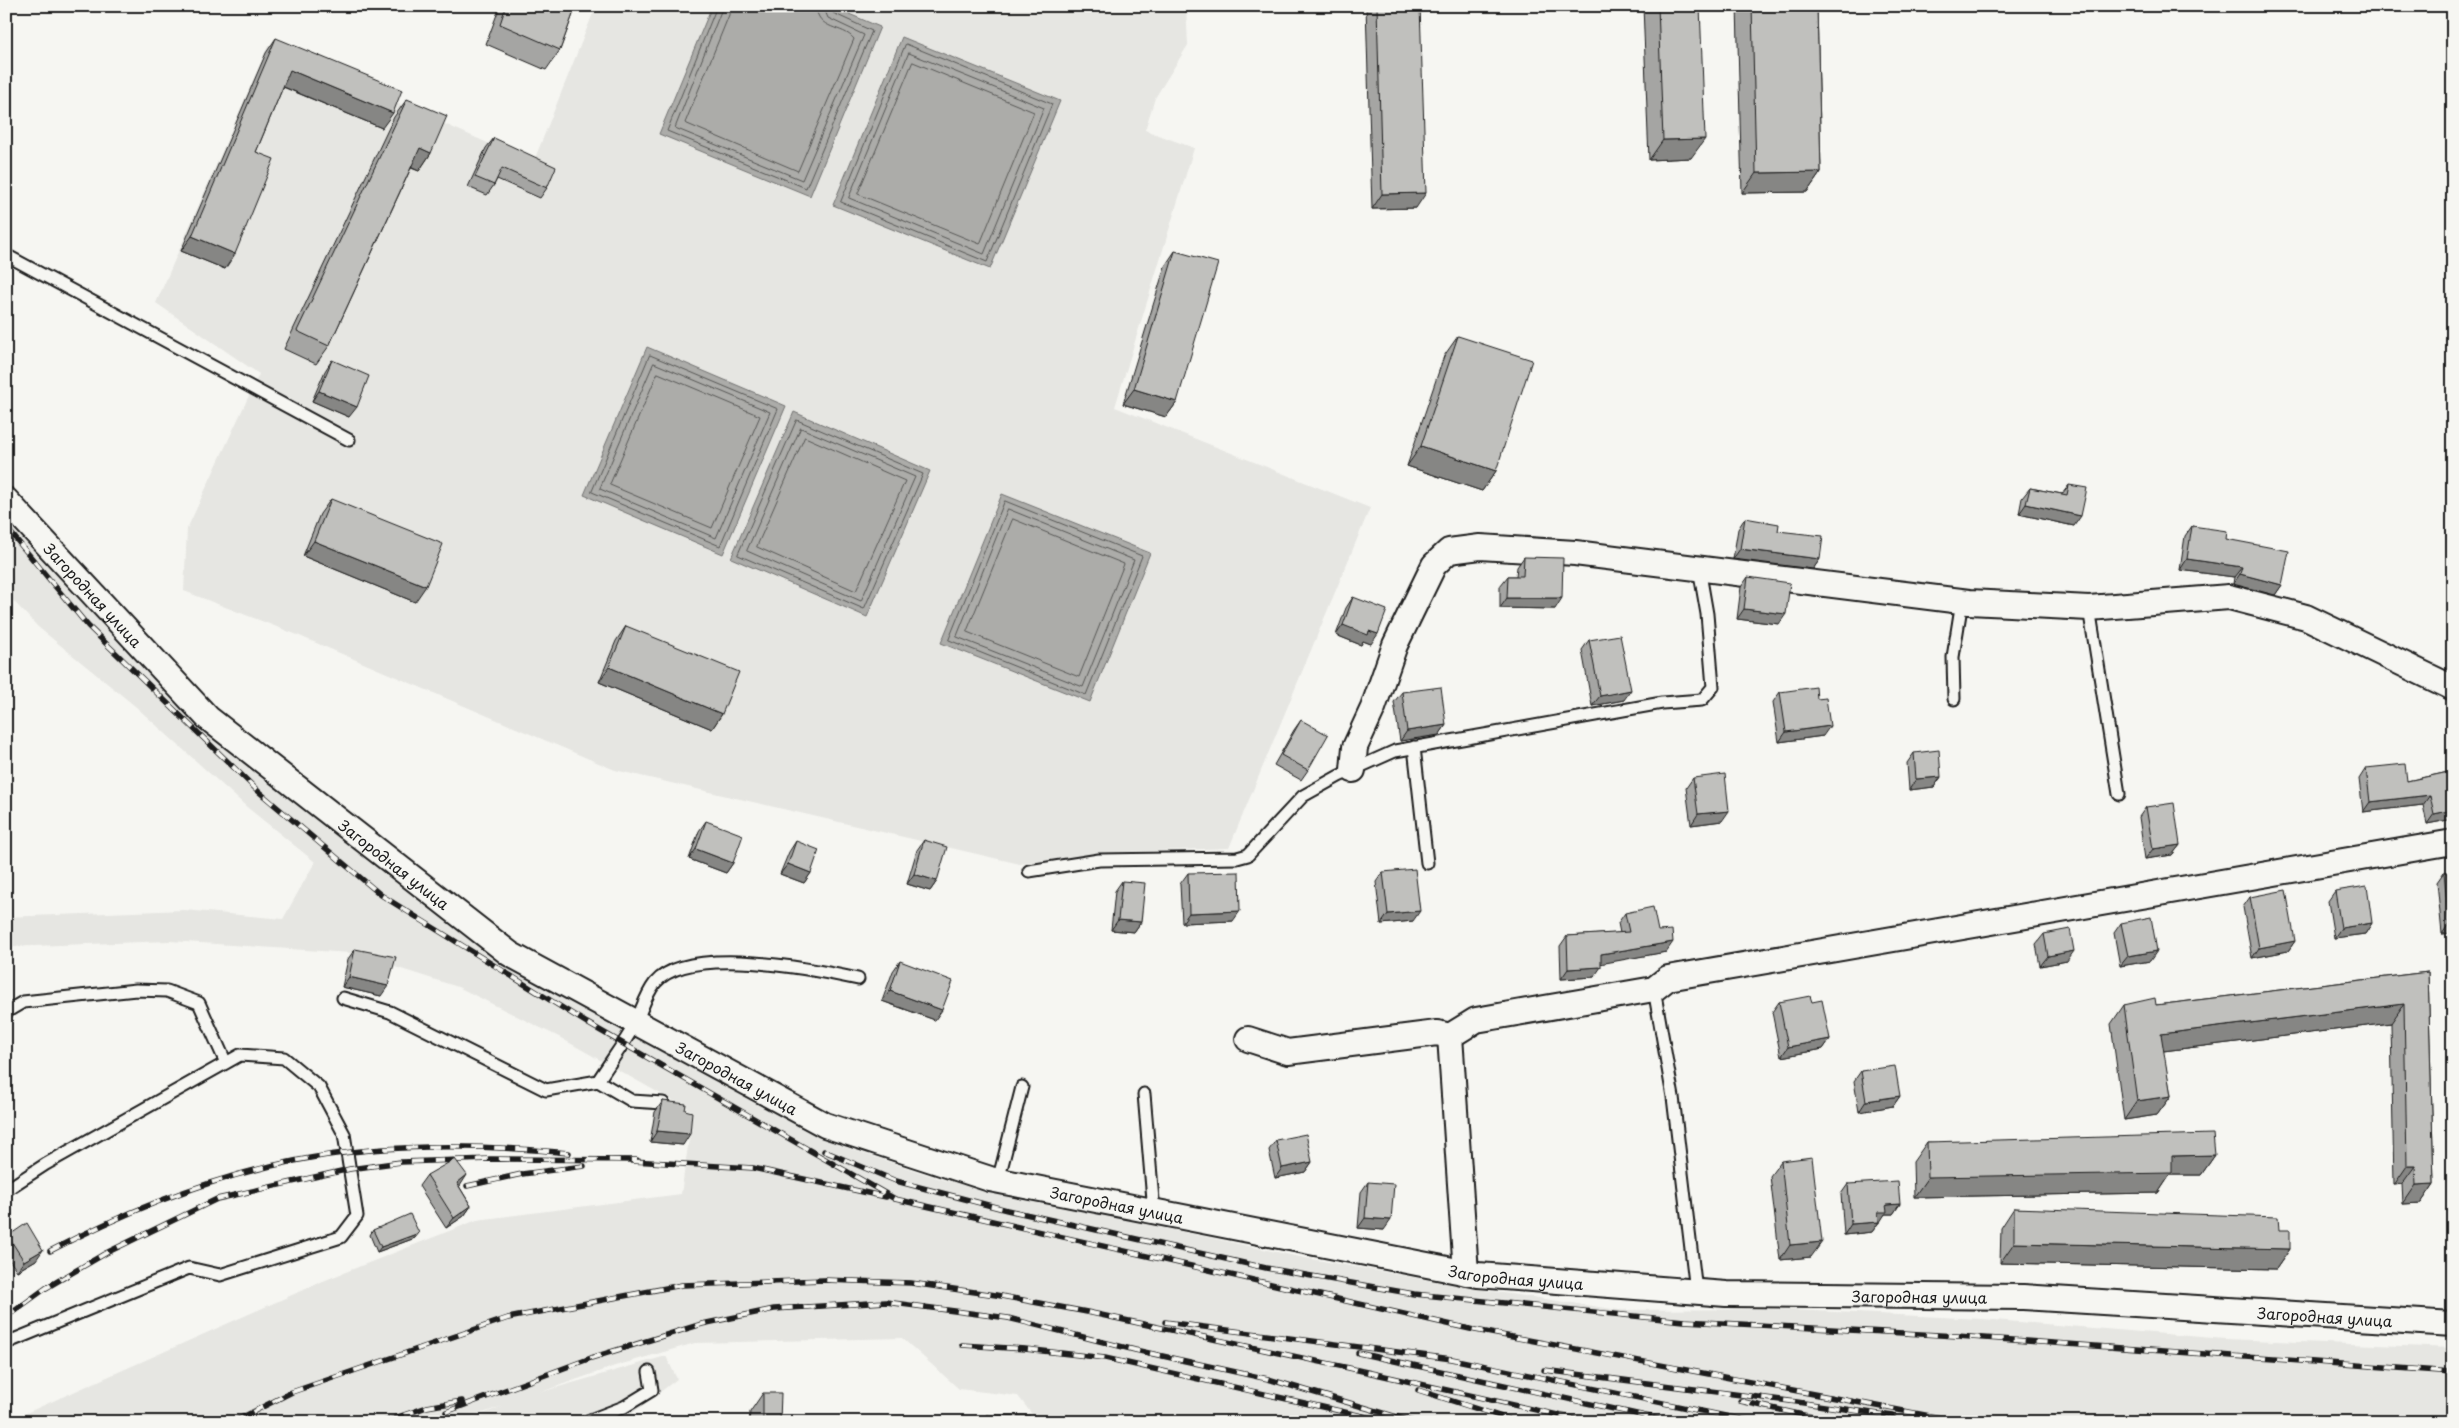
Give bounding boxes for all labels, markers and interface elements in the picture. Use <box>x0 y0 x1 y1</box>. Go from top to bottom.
street label: Загородная улица <box>39 537 148 652</box>
street label: Загородная улица <box>334 813 455 915</box>
street label: Загородная улица <box>672 1035 803 1120</box>
street label: Загородная улица <box>1049 1180 1186 1228</box>
street label: Загородная улица <box>1447 1258 1585 1295</box>
street label: Загородная улица <box>1852 1284 1988 1308</box>
street label: Загородная улица <box>2257 1300 2394 1332</box>

